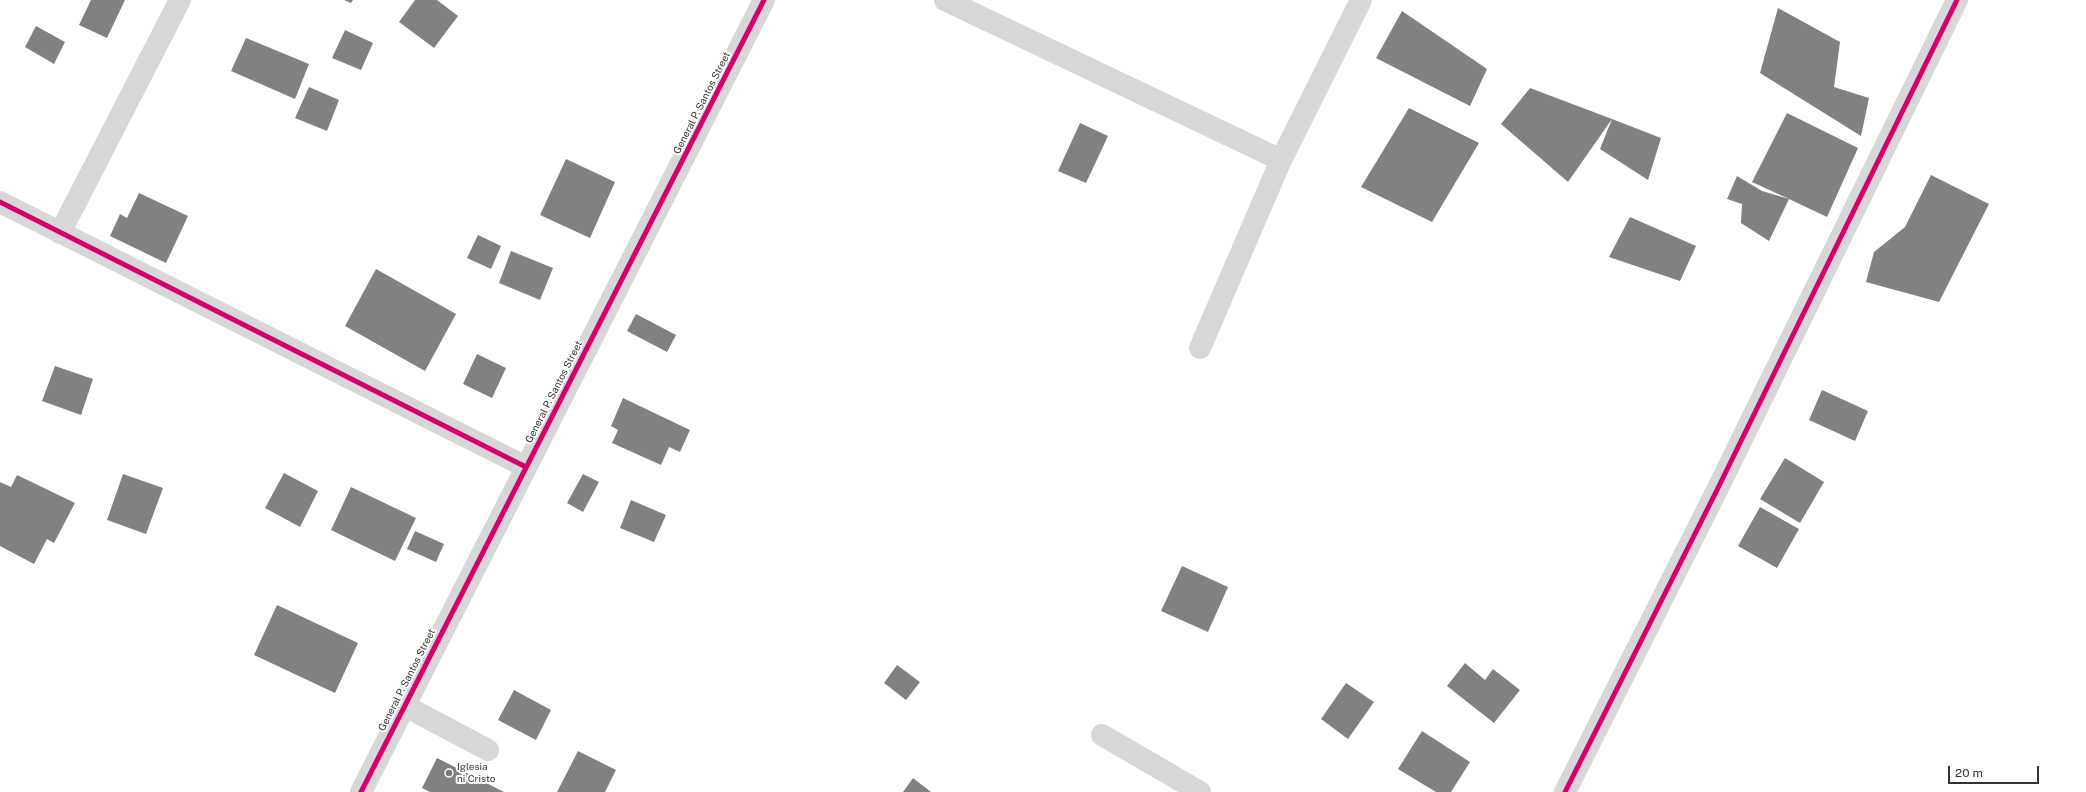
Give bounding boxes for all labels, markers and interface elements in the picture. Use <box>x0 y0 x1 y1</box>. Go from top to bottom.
street label: General P. Santos Street <box>671 50 733 156</box>
street label: General P. Santos Street <box>523 339 585 445</box>
street label: General P. Santos Street <box>376 627 438 733</box>
scale bar <box>1950 758 2041 784</box>
place label: Iglesia ni Cristo <box>457 761 495 784</box>
text: 20 m <box>1955 766 1983 780</box>
marker: Iglesia ni Cristo <box>444 768 454 778</box>

